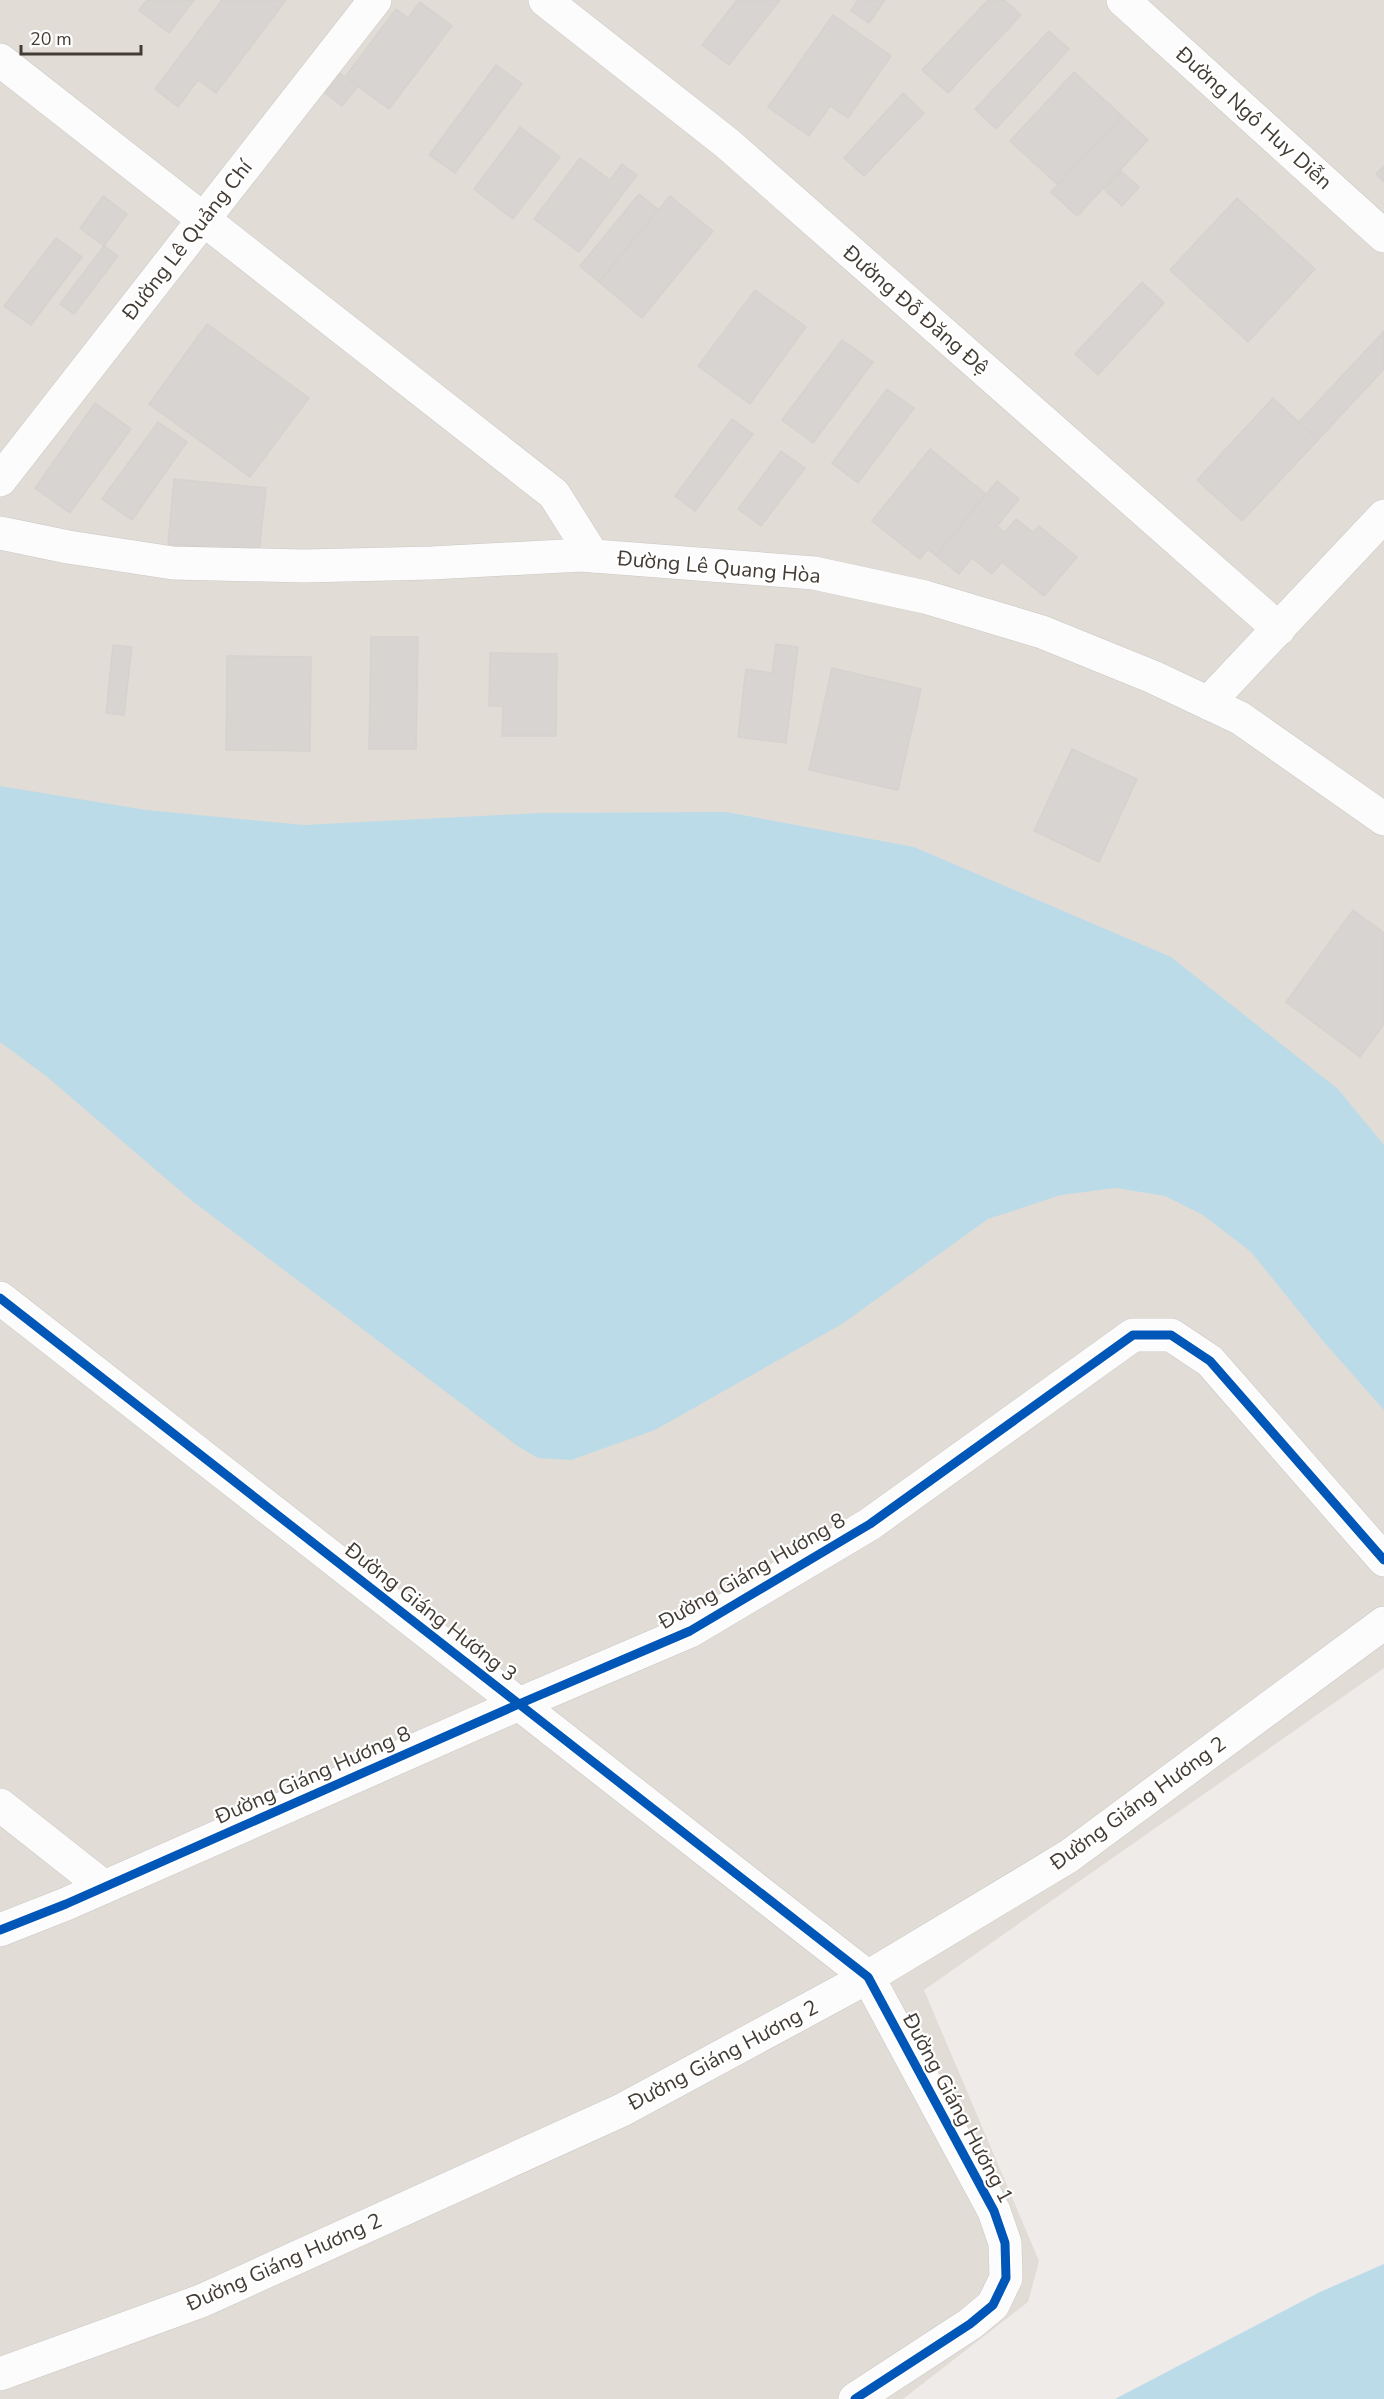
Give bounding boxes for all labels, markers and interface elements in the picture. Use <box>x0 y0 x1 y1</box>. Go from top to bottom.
scale bar <box>21 18 141 56</box>
text: 20 m <box>30 27 72 51</box>
street label: Đường Ngô Huy Diễn <box>1169 40 1338 196</box>
street label: Đường Lê Quảng Chí <box>115 153 259 327</box>
street label: Đường Đỗ Đăng Đệ <box>836 238 995 381</box>
street label: Đường Lê Quang Hòa <box>615 544 822 590</box>
street label: Đường Giáng Hương 8 <box>653 1506 850 1636</box>
street label: Đường Giáng Hương 3 <box>338 1535 523 1688</box>
street label: Đường Giáng Hương 8 <box>210 1719 415 1831</box>
street label: Đường Giáng Hương 2 <box>1044 1730 1232 1877</box>
street label: Đường Giáng Hương 2 <box>622 1993 823 2117</box>
street label: Đường Giáng Hương 1 <box>896 2007 1020 2208</box>
street label: Đường Giáng Hương 2 <box>181 2206 386 2318</box>

